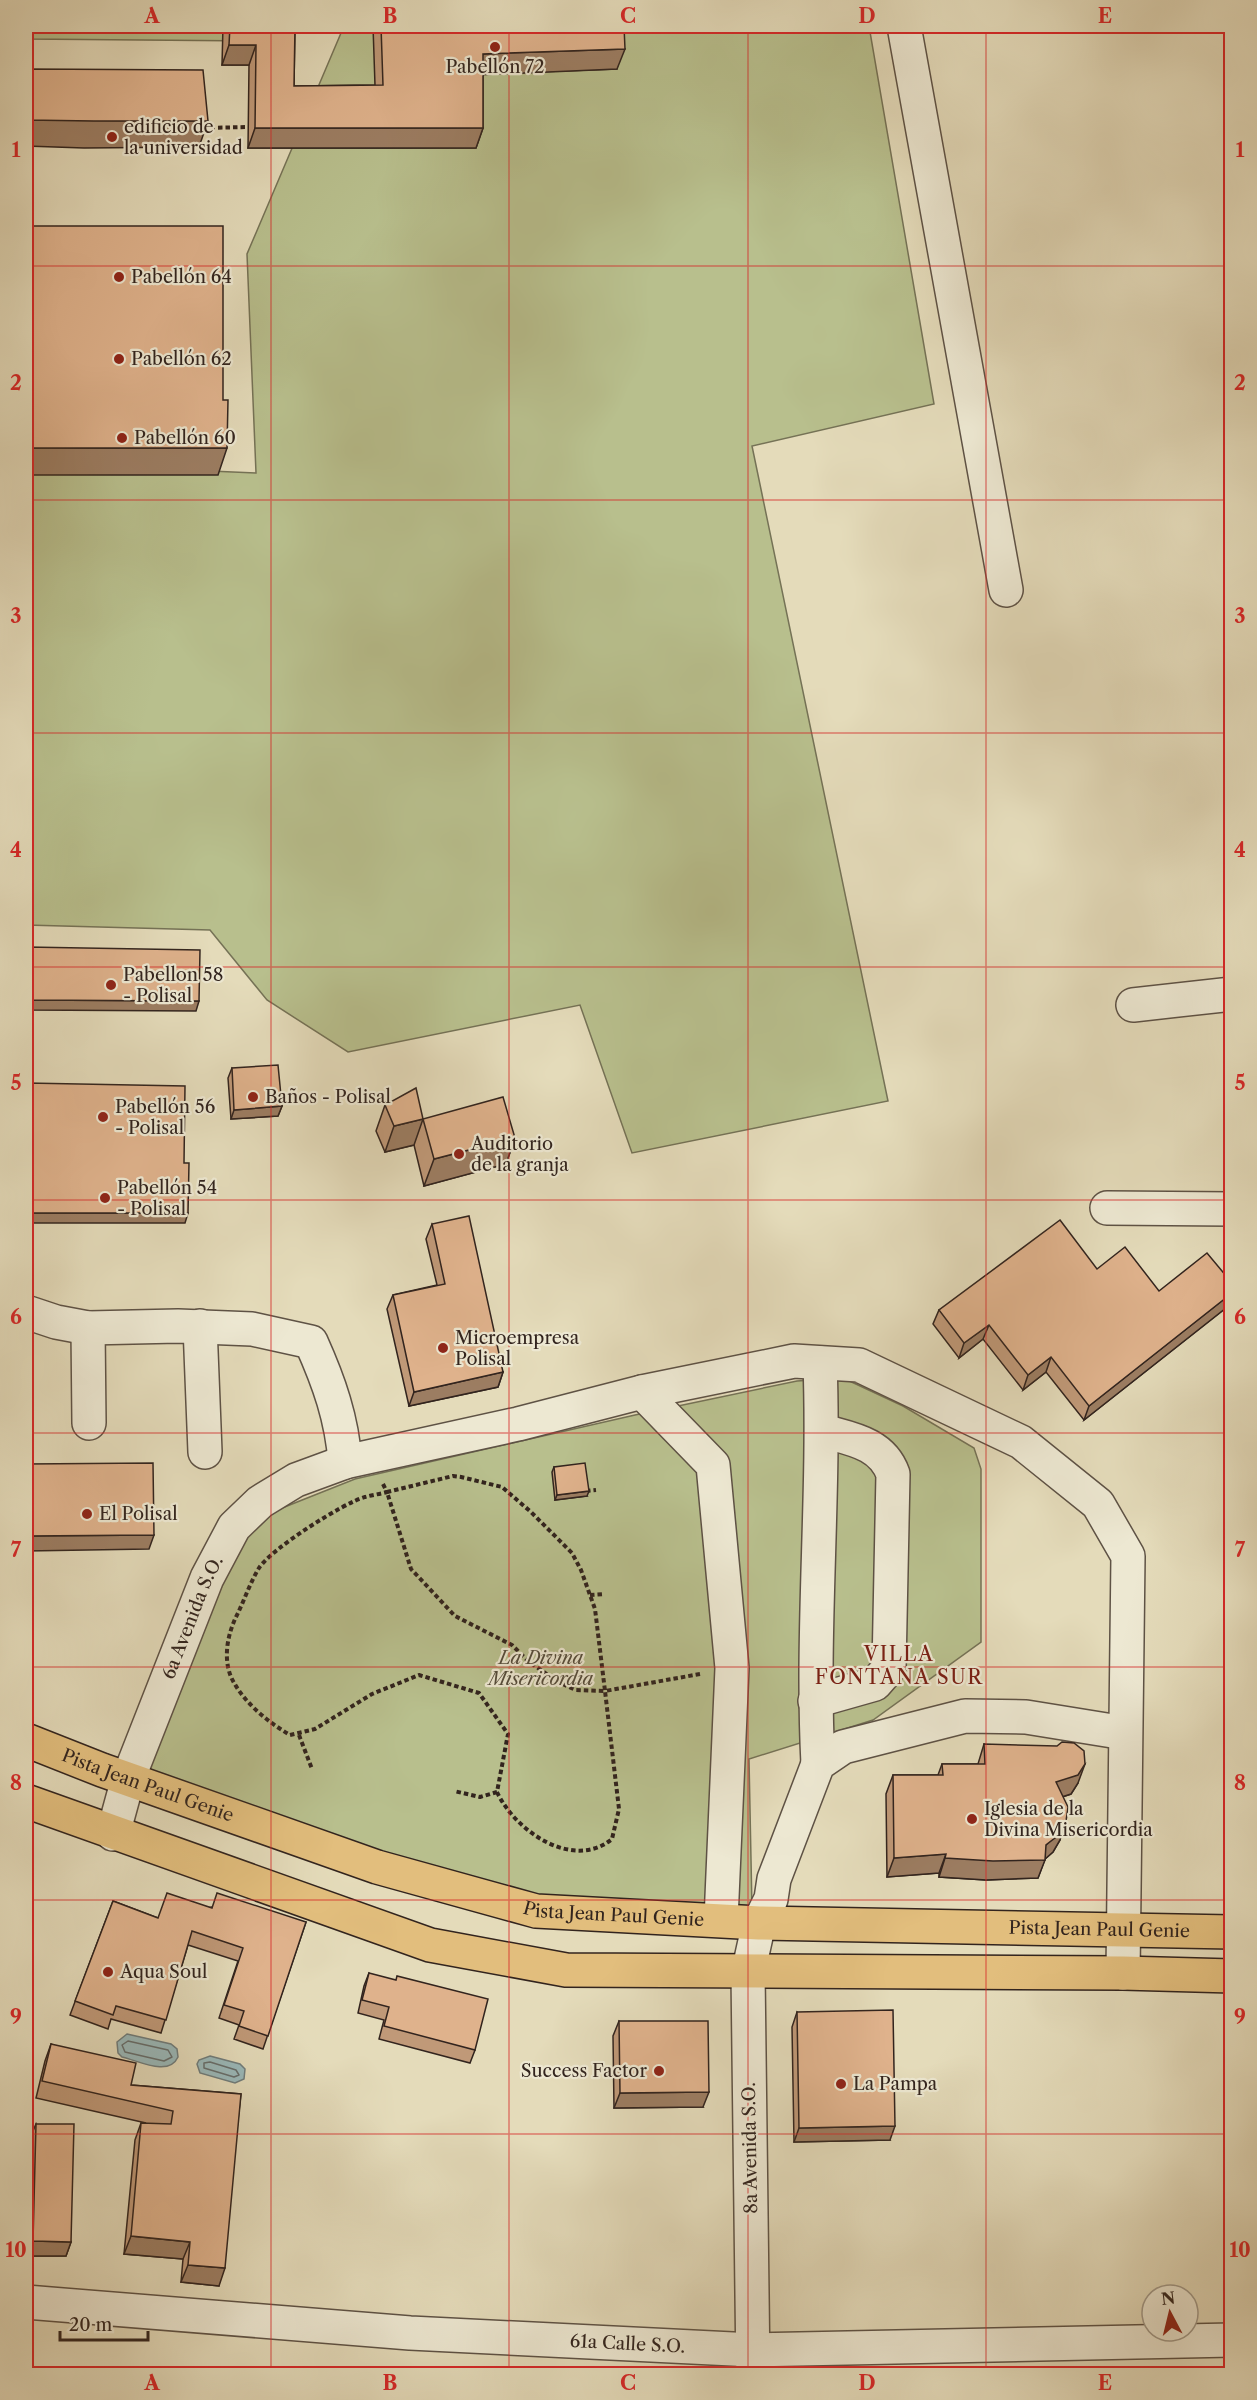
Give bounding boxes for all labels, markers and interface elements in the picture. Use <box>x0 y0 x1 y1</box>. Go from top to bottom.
text: A <box>143 4 160 28</box>
text: B <box>383 4 398 28</box>
text: C <box>620 4 636 28</box>
text: D <box>858 4 876 28</box>
text: E <box>1098 4 1112 28</box>
marker: Pabellón 72 <box>488 40 502 54</box>
place label: Pabellón 72 <box>445 56 545 78</box>
place label: edificio de la universidad <box>124 116 243 159</box>
marker: edificio de la universidad <box>105 130 119 144</box>
text: 1 <box>12 138 21 162</box>
text: 1 <box>1236 138 1245 162</box>
place label: Pabellón 64 <box>131 266 232 288</box>
marker: Pabellón 64 <box>112 270 126 284</box>
place label: Pabellón 62 <box>131 348 232 370</box>
marker: Pabellón 62 <box>112 352 126 366</box>
text: 2 <box>10 371 22 395</box>
text: 2 <box>1234 371 1246 395</box>
place label: Pabellón 60 <box>134 427 236 449</box>
marker: Pabellón 60 <box>115 431 129 445</box>
text: 3 <box>10 604 22 628</box>
text: 3 <box>1234 604 1246 628</box>
text: 4 <box>10 838 22 862</box>
text: 4 <box>1234 838 1246 862</box>
place label: Pabellon 58 - Polisal <box>123 964 223 1007</box>
marker: Pabellon 58 - Polisal <box>104 978 118 992</box>
text: 5 <box>10 1071 22 1095</box>
text: 5 <box>1234 1071 1246 1095</box>
place label: Baños - Polisal <box>265 1086 391 1108</box>
marker: Baños - Polisal <box>246 1090 260 1104</box>
place label: Pabellón 56 - Polisal <box>115 1096 215 1139</box>
marker: Pabellón 56 - Polisal <box>96 1110 110 1124</box>
place label: Auditorio de la granja <box>470 1133 569 1176</box>
marker: Auditorio de la granja <box>452 1147 466 1161</box>
place label: Pabellón 54 - Polisal <box>117 1177 217 1220</box>
marker: Pabellón 54 - Polisal <box>98 1191 112 1205</box>
text: 6 <box>10 1305 22 1329</box>
text: 6 <box>1234 1305 1246 1329</box>
place label: Microempresa Polisal <box>455 1327 580 1370</box>
marker: Microempresa Polisal <box>436 1341 450 1355</box>
place label: El Polisal <box>99 1503 178 1525</box>
marker: El Polisal <box>80 1507 94 1521</box>
text: 7 <box>11 1538 22 1562</box>
text: 7 <box>1235 1538 1246 1562</box>
street label: 6a Avenida S.O. <box>157 1552 228 1682</box>
district label: VILLA FONTANA SUR <box>815 1642 983 1689</box>
park label: La Divina Misericordia <box>487 1647 594 1690</box>
street label: Pista Jean Paul Genie <box>59 1744 237 1827</box>
text: 8 <box>10 1771 22 1795</box>
text: 8 <box>1234 1771 1246 1795</box>
place label: Iglesia de la Divina Misericordia <box>984 1798 1153 1841</box>
marker: Iglesia de la Divina Misericordia <box>965 1812 979 1826</box>
street label: Pista Jean Paul Genie <box>521 1897 705 1931</box>
street label: Pista Jean Paul Genie <box>1008 1917 1190 1942</box>
place label: Aqua Soul <box>119 1961 207 1983</box>
marker: Aqua Soul <box>101 1965 115 1979</box>
text: 9 <box>10 2005 22 2029</box>
text: 9 <box>1234 2005 1246 2029</box>
place label: Success Factor <box>521 2060 647 2082</box>
marker: Success Factor <box>652 2064 666 2078</box>
place label: La Pampa <box>853 2073 938 2095</box>
marker: La Pampa <box>834 2077 848 2091</box>
street label: 8a Avenida S.O. <box>738 2082 762 2214</box>
text: 10 <box>5 2238 27 2262</box>
text: 10 <box>1229 2238 1251 2262</box>
north arrow <box>1140 2283 1200 2343</box>
text: N <box>1160 2287 1176 2309</box>
scale bar <box>60 2304 148 2342</box>
text: 20 m <box>69 2314 113 2336</box>
street label: 61a Calle S.O. <box>569 2330 686 2358</box>
text: A <box>143 2371 160 2395</box>
text: B <box>383 2371 398 2395</box>
text: C <box>620 2371 636 2395</box>
text: D <box>858 2371 876 2395</box>
text: E <box>1098 2371 1112 2395</box>

